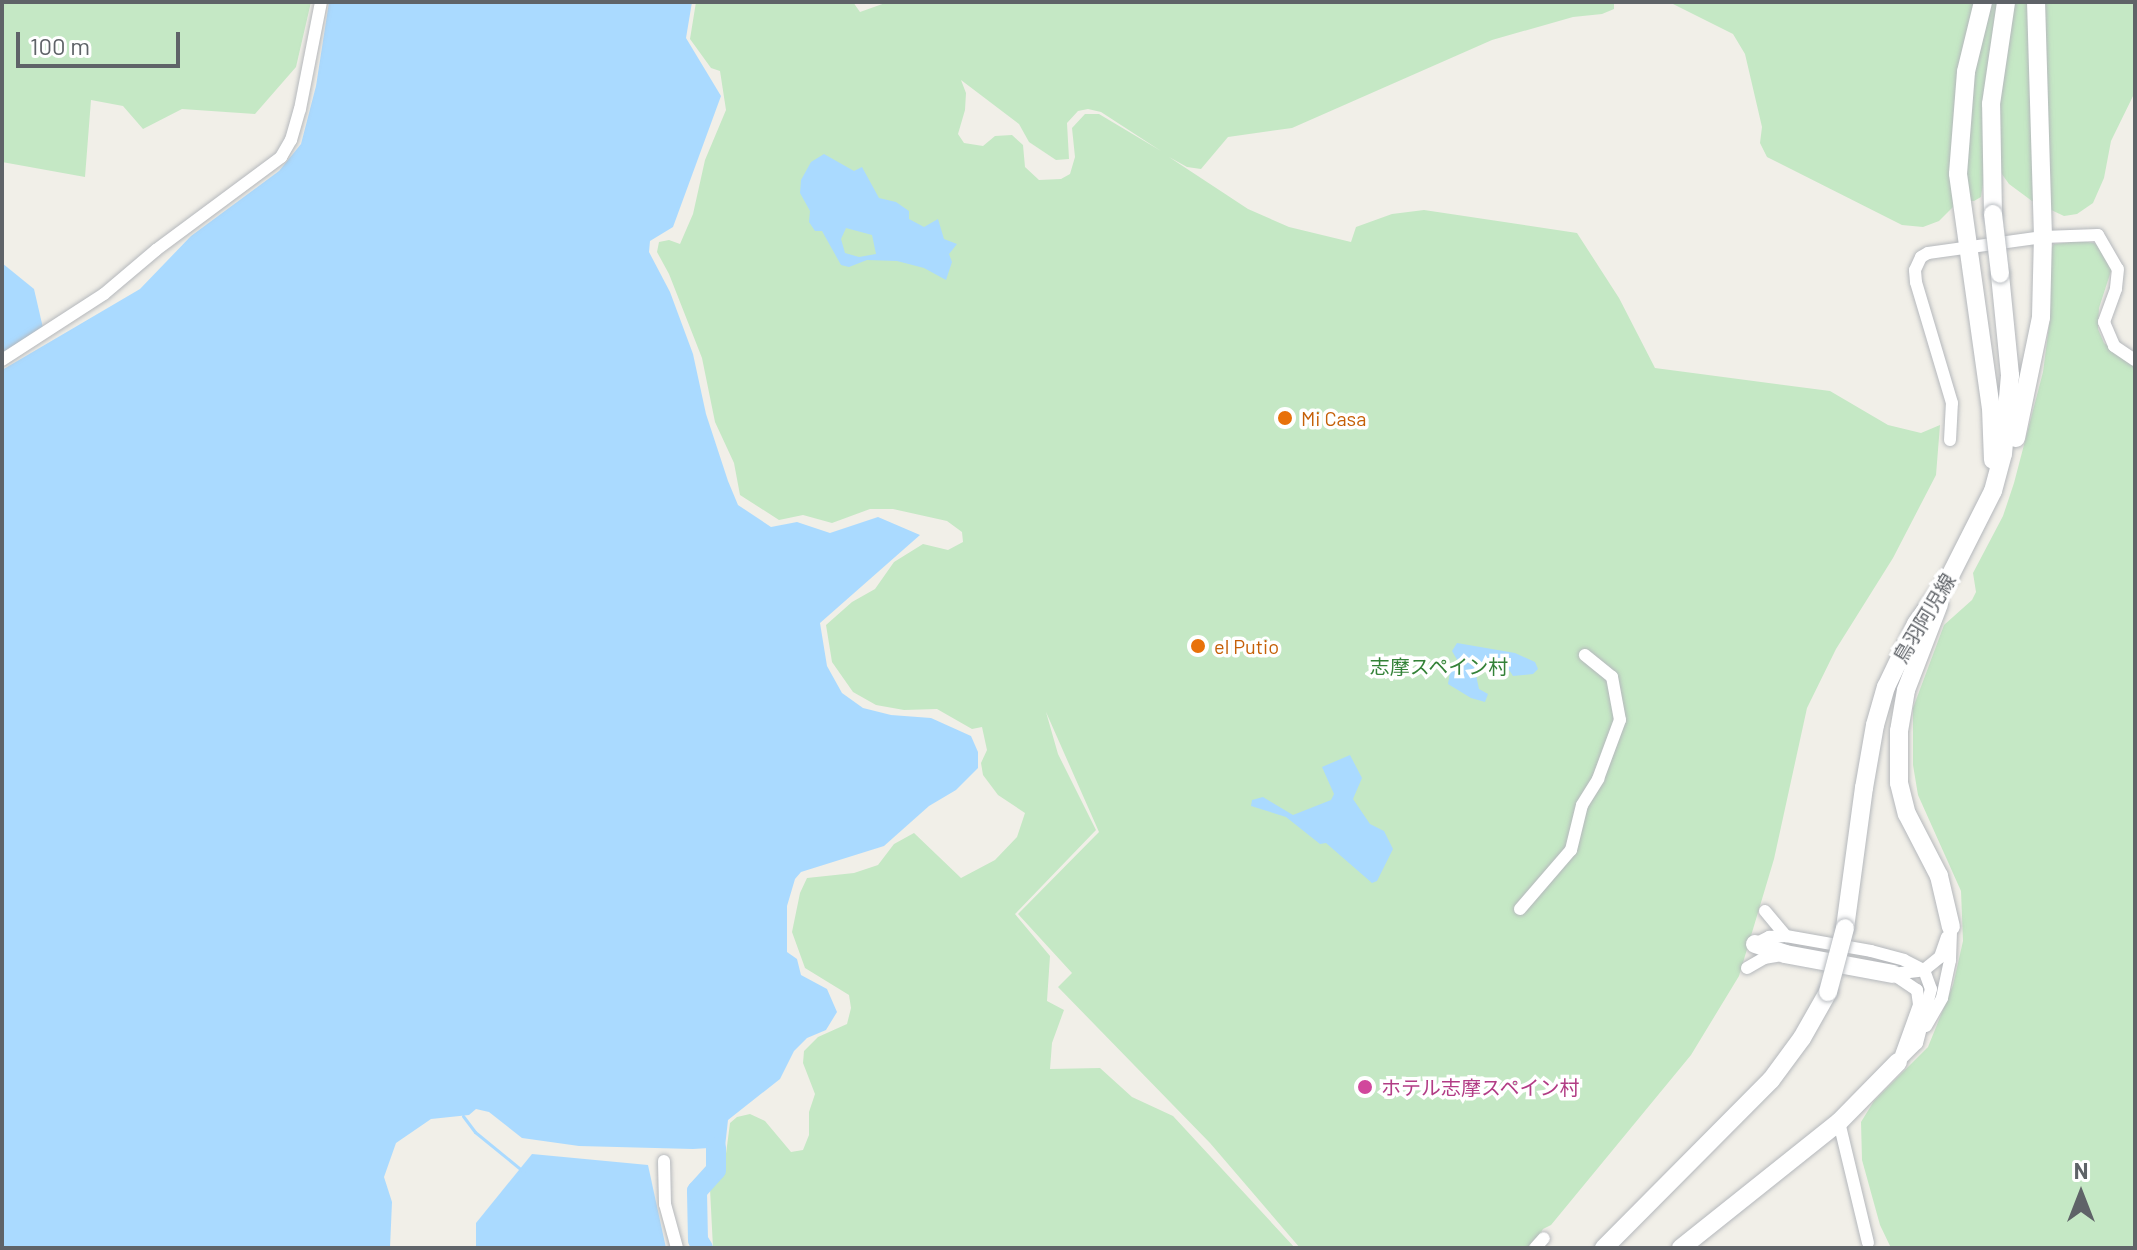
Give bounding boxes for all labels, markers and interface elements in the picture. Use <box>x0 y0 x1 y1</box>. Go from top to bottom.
scale bar <box>20 16 184 66</box>
text: 100 m <box>30 31 90 60</box>
place label: Mi Casa <box>1301 406 1366 430</box>
marker: Mi Casa <box>1276 409 1294 427</box>
street label: 鳥羽阿児線 <box>1888 569 1960 667</box>
place label: el Putio <box>1214 634 1279 658</box>
marker: el Putio <box>1189 637 1207 655</box>
park label: 志摩スペイン村 <box>1369 654 1509 678</box>
place label: ホテル志摩スペイン村 <box>1381 1075 1581 1099</box>
marker: ホテル志摩スペイン村 <box>1356 1078 1374 1096</box>
north arrow <box>2041 1154 2121 1234</box>
text: N <box>2074 1157 2088 1183</box>

